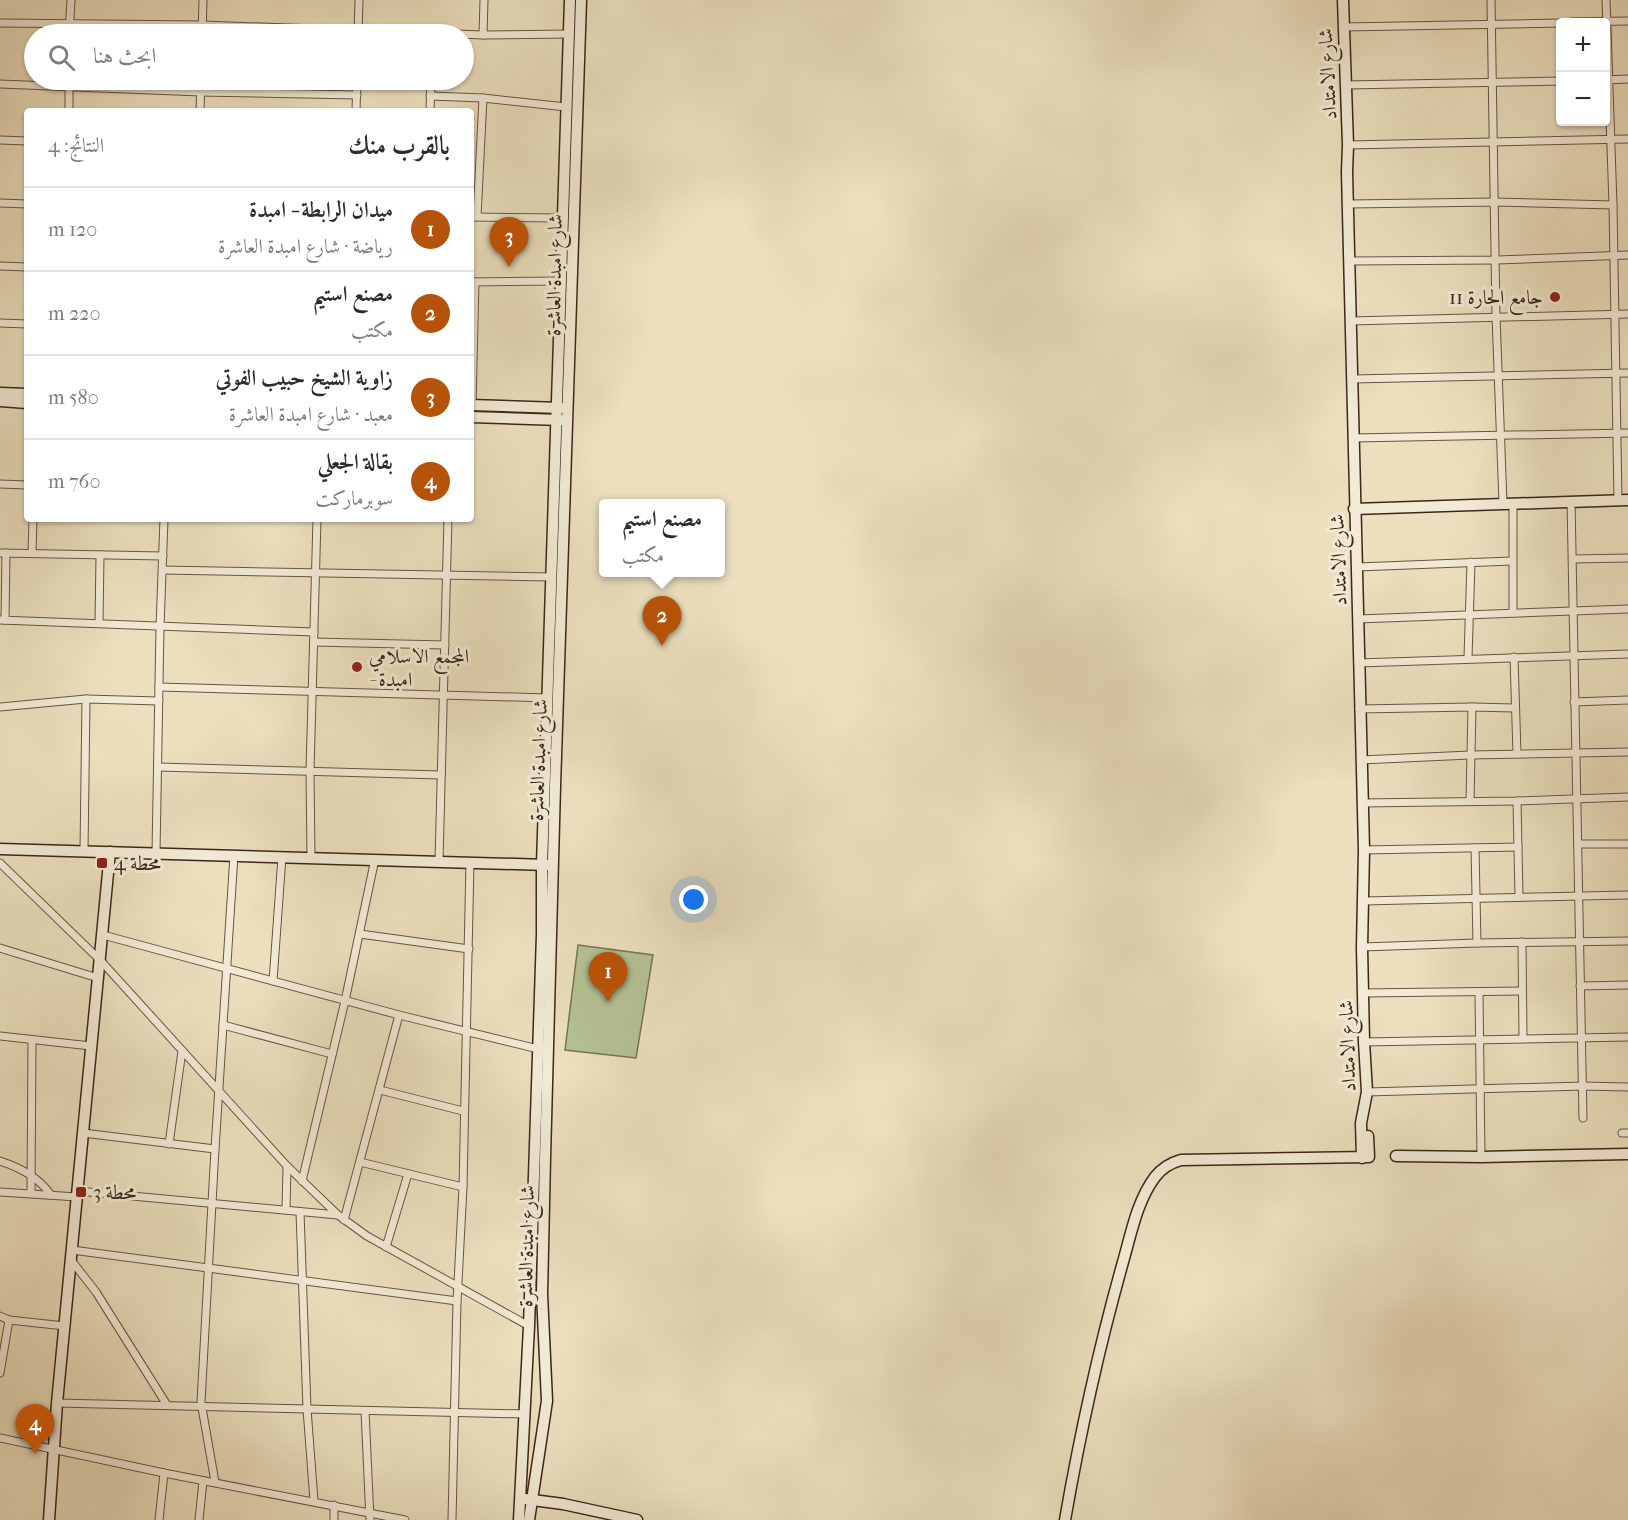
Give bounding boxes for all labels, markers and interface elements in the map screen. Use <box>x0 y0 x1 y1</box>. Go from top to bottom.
map controls <box>1556 18 1610 126</box>
button: + <box>1556 18 1610 72</box>
search box <box>24 24 474 90</box>
street label: شارع الامتداد <box>1314 27 1347 120</box>
icon: search <box>45 41 78 74</box>
text: ابحث هنا <box>93 43 156 69</box>
button: − <box>1556 72 1610 126</box>
text: بالقرب منك <box>348 130 450 161</box>
text: النتائج: 4 <box>48 134 104 157</box>
text: ميدان الرابطة - امبدة <box>249 197 393 223</box>
street label: شارع امبدة العاشرة <box>542 214 573 336</box>
text: 120 m <box>48 218 97 241</box>
text: 1 <box>427 218 434 241</box>
pin: 3 <box>490 218 528 267</box>
text: رياضة · شارع امبدة العاشرة <box>218 235 393 258</box>
text: مصنع استيم <box>313 281 393 307</box>
place label: جامع الحارة 11 <box>1449 286 1543 315</box>
marker: جامع الحارة 11 <box>1548 290 1562 304</box>
text: 220 m <box>48 302 101 325</box>
text: 2 <box>425 302 436 325</box>
text: مكتب <box>351 319 393 342</box>
text: زاوية الشيخ حبيب الفوتي <box>216 365 393 391</box>
text: 580 m <box>48 386 99 409</box>
text: 3 <box>426 386 435 409</box>
text: معبد · شارع امبدة العاشرة <box>229 403 393 426</box>
text: بقالة الجعلي <box>317 449 393 475</box>
text: 760 m <box>48 470 100 493</box>
text: 4 <box>425 470 436 493</box>
text: سوبرماركت <box>315 487 393 510</box>
popup <box>599 499 725 577</box>
text: مصنع استيم <box>622 506 702 532</box>
street label: شارع الامتداد <box>1325 514 1358 606</box>
text: مكتب <box>622 544 664 567</box>
pin: 2 <box>642 596 682 646</box>
place label: المجمع الاسلامي - امبدة <box>369 645 469 691</box>
marker: المجمع الاسلامي - امبدة <box>350 660 364 674</box>
street label: شارع امبدة العاشرة <box>525 699 558 822</box>
place label: محطة 4 <box>114 852 161 875</box>
marker: محطة 4 <box>95 856 109 870</box>
your location <box>679 885 708 914</box>
pin: 1 <box>588 952 628 1002</box>
street label: شارع الامتداد <box>1334 1000 1367 1092</box>
place label: محطة 3 <box>93 1181 136 1204</box>
marker: محطة 3 <box>74 1185 88 1199</box>
street label: شارع امبدة العاشرة <box>514 1185 545 1307</box>
pin: 4 <box>15 1404 54 1454</box>

